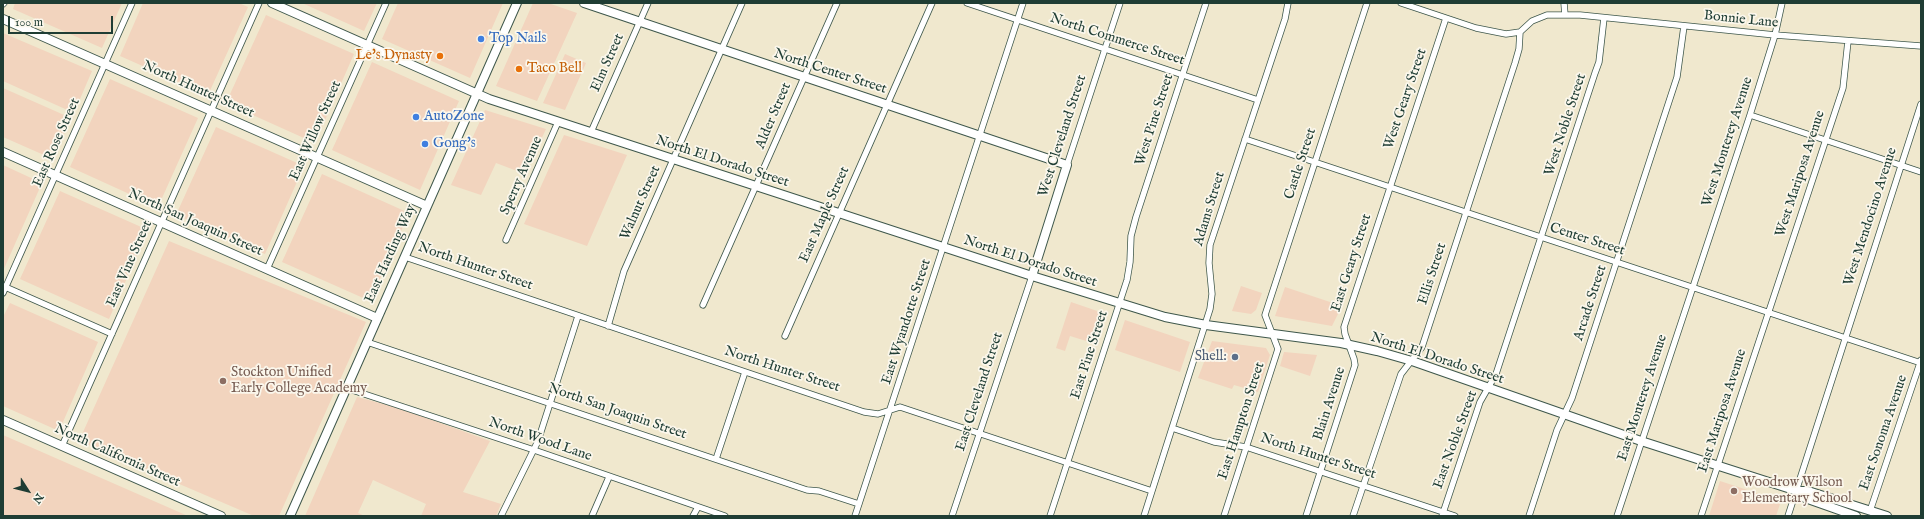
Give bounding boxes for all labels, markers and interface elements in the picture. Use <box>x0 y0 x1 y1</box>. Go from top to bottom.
scale bar <box>10 8 115 34</box>
street label: Bonnie Lane <box>1703 8 1779 32</box>
street label: North Commerce Street <box>1048 10 1186 70</box>
text: 100 m <box>15 15 43 30</box>
place label: Top Nails <box>489 31 546 47</box>
street label: Elm Street <box>588 31 628 95</box>
marker: Top Nails <box>476 34 486 44</box>
street label: North Center Street <box>771 46 889 98</box>
street label: West Geary Street <box>1381 46 1431 152</box>
place label: Le's Dynasty <box>356 48 432 64</box>
marker: Le's Dynasty <box>435 51 445 61</box>
street label: North Hunter Street <box>140 58 256 122</box>
place label: Taco Bell <box>527 61 582 77</box>
marker: Taco Bell <box>514 64 524 74</box>
street label: West Pine Street <box>1132 72 1178 168</box>
street label: West Noble Street <box>1542 72 1590 178</box>
street label: West Cleveland Street <box>1035 73 1091 199</box>
street label: West Monterey Avenue <box>1699 75 1757 209</box>
street label: East Willow Street <box>286 78 346 184</box>
street label: Alder Street <box>753 80 795 152</box>
street label: East Rose Street <box>30 96 84 190</box>
place label: AutoZone <box>424 109 484 125</box>
street label: West Mariposa Avenue <box>1773 109 1829 239</box>
marker: AutoZone <box>411 112 421 122</box>
street label: Castle Street <box>1282 126 1320 202</box>
street label: North El Dorado Street <box>653 133 791 191</box>
street label: Sperry Avenue <box>497 134 547 218</box>
place label: Gong's <box>433 136 476 152</box>
marker: Gong's <box>420 139 430 149</box>
street label: West Mendocino Avenue <box>1841 146 1901 288</box>
street label: Walnut Street <box>617 163 665 243</box>
street label: East Maple Street <box>796 164 854 266</box>
street label: Adams Street <box>1191 170 1229 248</box>
street label: North San Joaquin Street <box>125 186 265 260</box>
street label: East Harding Way <box>362 202 420 306</box>
street label: East Geary Street <box>1328 212 1376 314</box>
street label: East Vine Street <box>103 218 157 310</box>
street label: Center Street <box>1547 220 1627 260</box>
street label: North El Dorado Street <box>961 233 1099 291</box>
street label: North Hunter Street <box>415 239 535 295</box>
street label: Ellis Street <box>1415 241 1451 307</box>
street label: East Wyandotte Street <box>879 257 935 387</box>
street label: Arcade Street <box>1571 263 1611 343</box>
street label: East Pine Street <box>1068 309 1112 401</box>
street label: East Cleveland Street <box>953 330 1007 454</box>
street label: North El Dorado Street <box>1368 330 1506 388</box>
street label: East Monterey Avenue <box>1615 333 1671 463</box>
street label: North Hunter Street <box>722 343 842 397</box>
street label: East Mariposa Avenue <box>1695 347 1751 475</box>
place label: Shell: <box>1195 349 1227 365</box>
marker: Shell: <box>1230 352 1240 362</box>
street label: East Hampton Street <box>1215 360 1269 482</box>
place label: Stockton Unified Early College Academy <box>231 365 367 398</box>
street label: Blain Avenue <box>1310 365 1350 443</box>
street label: East Sonoma Avenue <box>1856 373 1912 493</box>
marker: Stockton Unified Early College Academy <box>218 376 228 386</box>
street label: North San Joaquin Street <box>545 380 689 444</box>
street label: East Noble Street <box>1430 389 1482 491</box>
street label: North Wood Lane <box>486 415 594 465</box>
street label: North California Street <box>51 421 183 491</box>
street label: North Hunter Street <box>1258 430 1378 484</box>
north arrow <box>8 471 48 511</box>
place label: Woodrow Wilson Elementary School <box>1742 475 1852 508</box>
marker: Woodrow Wilson Elementary School <box>1729 486 1739 496</box>
text: N <box>29 490 46 506</box>

